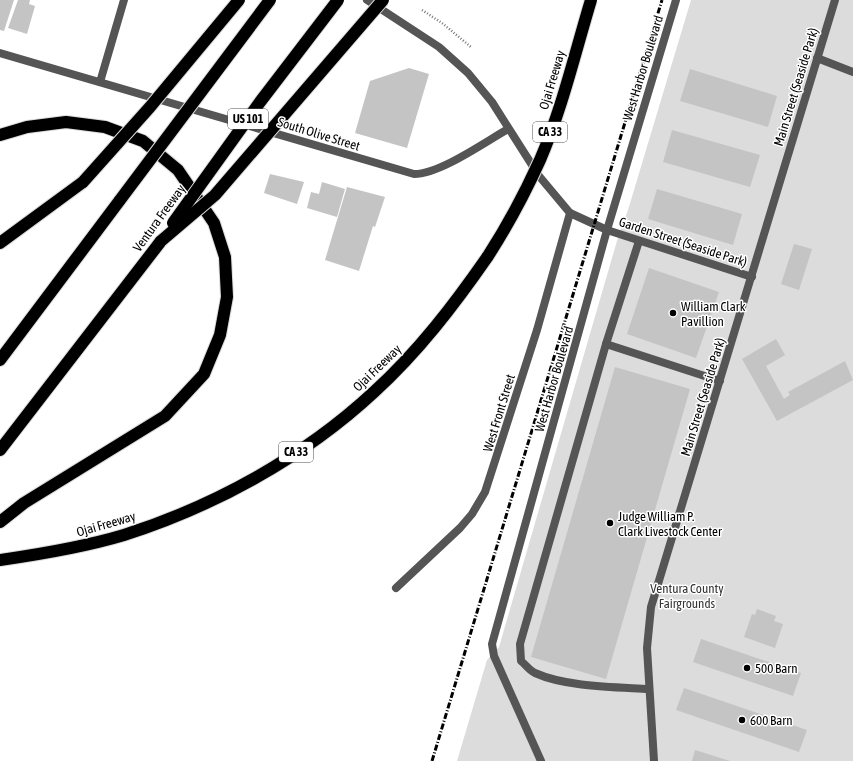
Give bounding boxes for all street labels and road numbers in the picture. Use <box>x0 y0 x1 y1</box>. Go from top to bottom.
street label: West Harbor Boulevard <box>620 14 666 122</box>
street label: Main Street (Seaside Park) <box>771 26 821 148</box>
street label: Ojai Freeway <box>536 48 568 111</box>
road number: US 101 <box>228 109 268 129</box>
street label: South Olive Street <box>276 114 362 154</box>
road number: CA 33 <box>533 122 567 142</box>
street label: Ventura Freeway <box>130 181 189 254</box>
street label: Garden Street (Seaside Park) <box>617 214 749 270</box>
street label: West Harbor Boulevard <box>532 324 576 434</box>
street label: Main Street (Seaside Park) <box>678 336 728 458</box>
street label: Ojai Freeway <box>350 341 405 395</box>
street label: West Front Street <box>480 372 518 454</box>
road number: CA 33 <box>279 442 313 462</box>
street label: Ojai Freeway <box>75 508 138 540</box>

